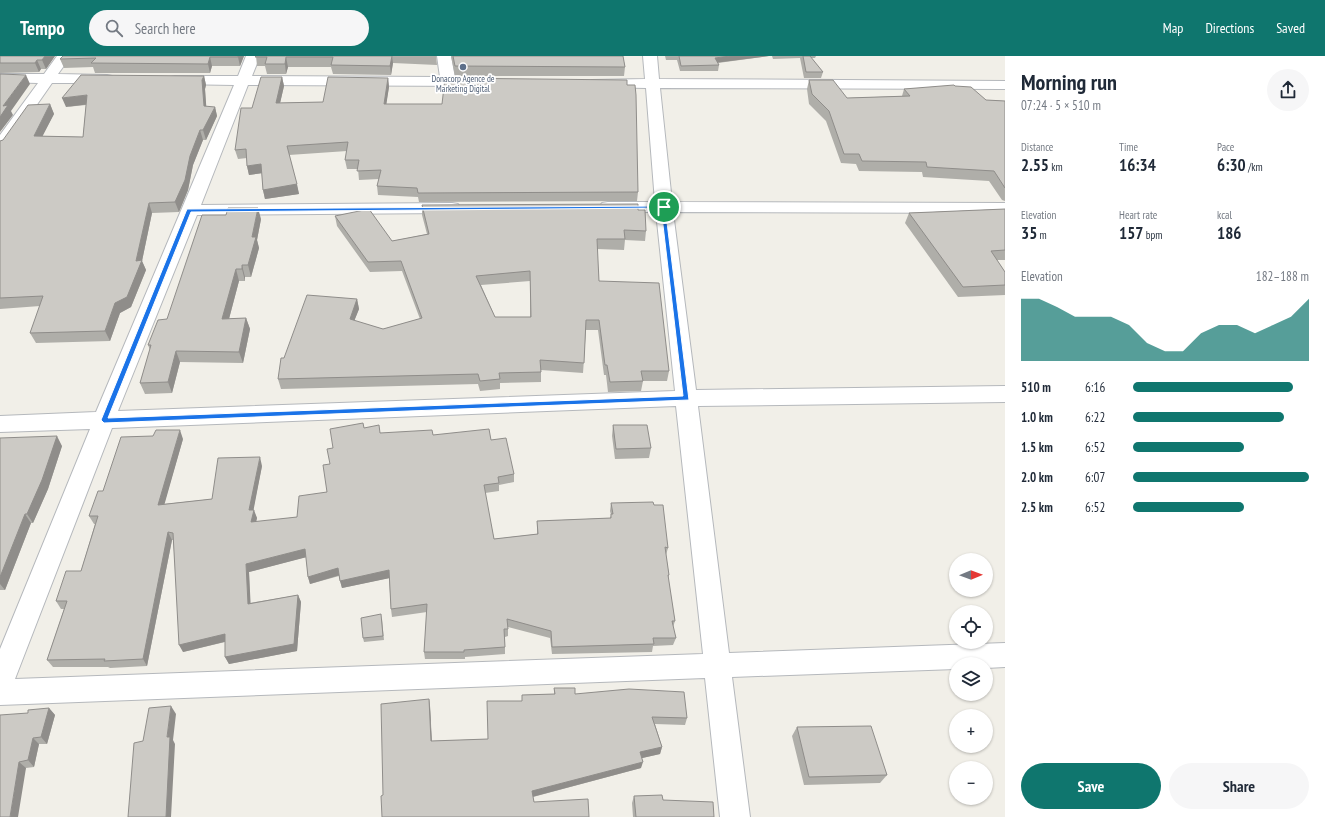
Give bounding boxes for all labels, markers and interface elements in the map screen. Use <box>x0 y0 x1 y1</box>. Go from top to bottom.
search box <box>89 10 369 46</box>
text: Tempo <box>20 16 65 40</box>
icon: search <box>103 17 125 39</box>
text: Search here <box>135 19 196 38</box>
text: Map <box>1163 19 1183 37</box>
text: Directions <box>1205 19 1254 37</box>
text: Saved <box>1276 19 1305 37</box>
marker: Donacorp Agence de Marketing Digital <box>458 62 468 72</box>
text: Morning run <box>1021 68 1117 96</box>
button: share <box>1267 69 1309 111</box>
place label: Donacorp Agence de Marketing Digital <box>431 73 495 94</box>
text: 07:24 · 5 × 510 m <box>1021 97 1101 114</box>
text: Distance <box>1021 140 1053 154</box>
text: Time <box>1119 140 1138 154</box>
text: Pace <box>1217 140 1234 154</box>
text: 2.55 <box>1021 154 1049 176</box>
text: 16:34 <box>1119 154 1156 176</box>
text: 6:30 <box>1217 154 1246 176</box>
text: km <box>1049 160 1063 174</box>
text: /km <box>1246 160 1263 174</box>
pin <box>647 190 681 224</box>
icon: arrive <box>653 196 675 218</box>
text: Elevation <box>1021 208 1056 222</box>
text: Heart rate <box>1119 208 1157 222</box>
text: kcal <box>1217 208 1232 222</box>
text: 35 <box>1021 222 1037 244</box>
text: 157 <box>1119 222 1143 244</box>
text: 186 <box>1217 222 1241 244</box>
text: m <box>1037 228 1047 242</box>
text: bpm <box>1143 228 1162 242</box>
text: Elevation <box>1021 268 1063 285</box>
text: 182–188 m <box>1256 268 1309 285</box>
text: 510 m <box>1021 379 1051 396</box>
text: 6:16 <box>1085 379 1105 396</box>
text: 1.0 km <box>1021 409 1053 426</box>
text: 6:22 <box>1085 409 1105 426</box>
text: 1.5 km <box>1021 439 1053 456</box>
text: 6:52 <box>1085 439 1105 456</box>
text: 2.0 km <box>1021 469 1053 486</box>
text: 6:07 <box>1085 469 1105 486</box>
text: 2.5 km <box>1021 499 1053 516</box>
text: 6:52 <box>1085 499 1105 516</box>
north arrow <box>949 553 993 597</box>
map controls <box>949 553 993 805</box>
button: locate <box>949 605 993 649</box>
button: layers <box>949 657 993 701</box>
button: + <box>949 709 993 753</box>
button: − <box>949 761 993 805</box>
button: Save <box>1021 763 1161 809</box>
button: Share <box>1169 763 1309 809</box>

